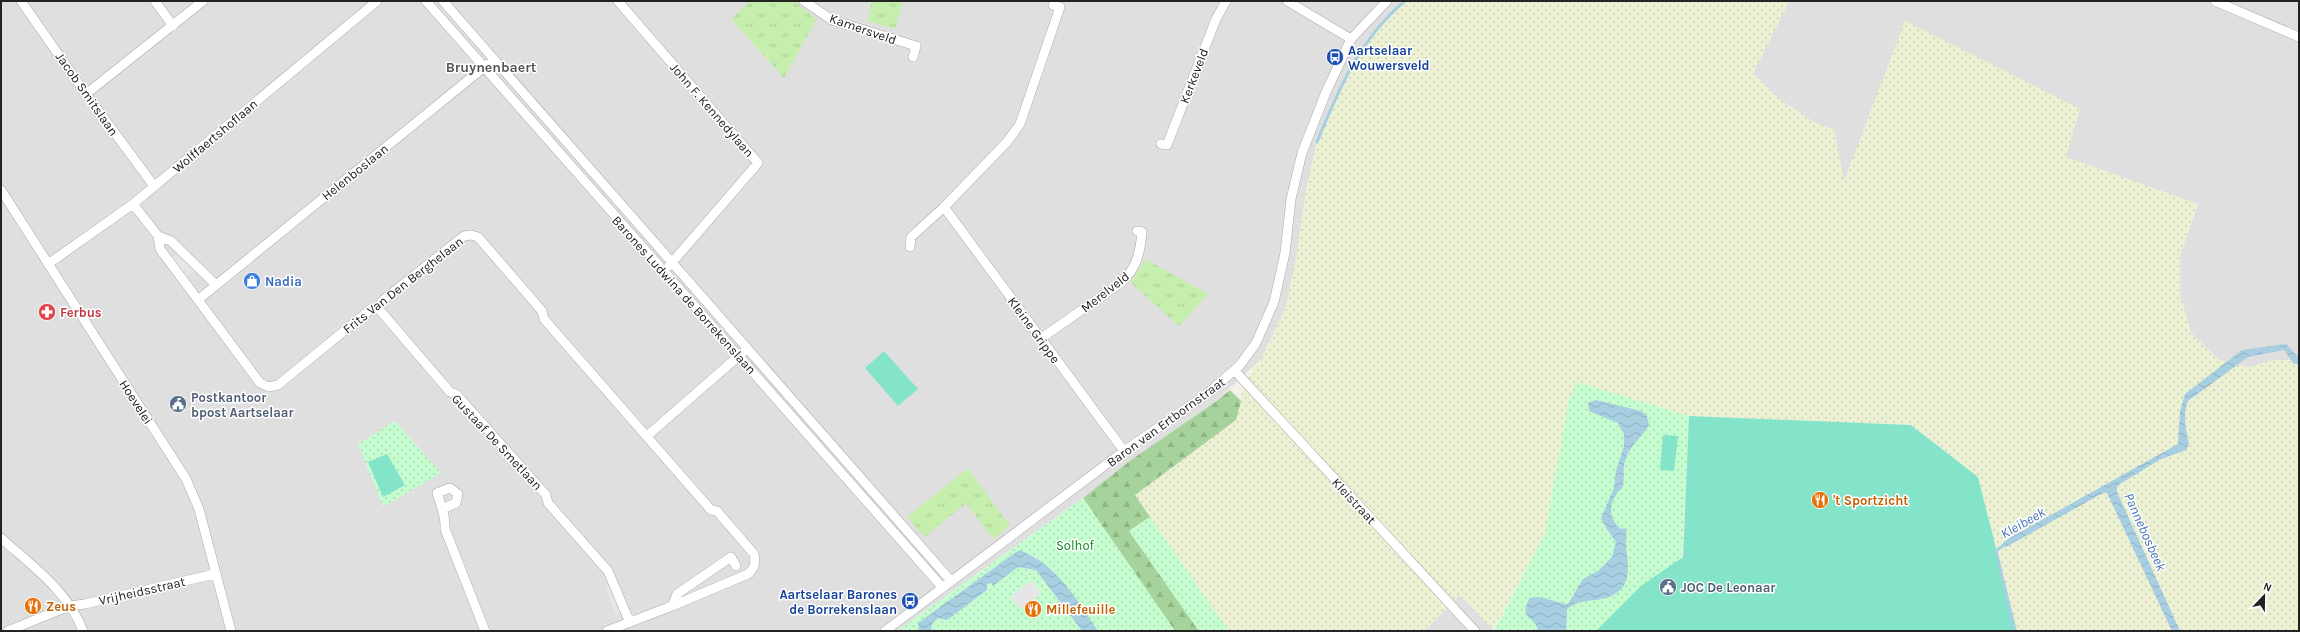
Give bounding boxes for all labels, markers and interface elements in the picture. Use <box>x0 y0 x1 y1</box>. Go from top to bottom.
street label: Kamersveld <box>827 11 899 47</box>
place label: Aartselaar Wouwersveld <box>1348 43 1430 73</box>
street label: Kerkeveld <box>1177 46 1211 106</box>
bus stop icon: Aartselaar Wouwersveld <box>1325 47 1345 67</box>
street label: Jacob Smitslaan <box>53 49 121 139</box>
district label: Bruynenbaert <box>446 59 537 76</box>
street label: John F. Kennedylaan <box>667 60 757 160</box>
street label: Wolffaertshoflaan <box>169 96 261 176</box>
street label: Helenboslaan <box>319 141 391 203</box>
street label: Barones Ludwina de Borrekenslaan <box>609 213 759 377</box>
street label: Frits Van Den Berghelaan <box>340 233 466 337</box>
street label: Merelveld <box>1078 268 1132 316</box>
shop icon: Nadia <box>242 271 262 291</box>
place label: Nadia <box>265 274 302 289</box>
street label: Kleine Grippe <box>1005 294 1063 366</box>
pharmacy icon: Ferbus <box>37 302 57 322</box>
place label: Ferbus <box>60 305 102 320</box>
street label: Baron van Ertbornstraat <box>1104 374 1228 470</box>
street label: Hoevelei <box>116 377 156 427</box>
place label: Postkantoor bpost Aartselaar <box>191 390 294 420</box>
street label: Gustaaf De Smetlaan <box>449 391 545 493</box>
public building icon: Postkantoor bpost Aartselaar <box>168 394 188 414</box>
street label: Kleistraat <box>1329 475 1379 527</box>
restaurant icon: 't Sportzicht <box>1810 490 1830 510</box>
water label: Pannebosbeek <box>2120 490 2170 575</box>
place label: 't Sportzicht <box>1833 493 1908 508</box>
water label: Kleibeek <box>1998 503 2049 543</box>
park label: Solhof <box>1056 538 1095 553</box>
street label: Vrijheidsstraat <box>97 574 187 608</box>
north arrow <box>2244 576 2284 616</box>
public building icon: JOC De Leonaar <box>1658 577 1678 597</box>
place label: JOC De Leonaar <box>1681 580 1776 595</box>
text: N <box>2261 580 2274 595</box>
place label: Aartselaar Barones de Borrekenslaan <box>779 587 897 617</box>
bus stop icon: Aartselaar Barones de Borrekenslaan <box>900 591 920 611</box>
restaurant icon: Zeus <box>23 596 43 616</box>
place label: Zeus <box>46 599 76 614</box>
restaurant icon: Millefeuille <box>1023 599 1043 619</box>
place label: Millefeuille <box>1046 602 1115 617</box>

